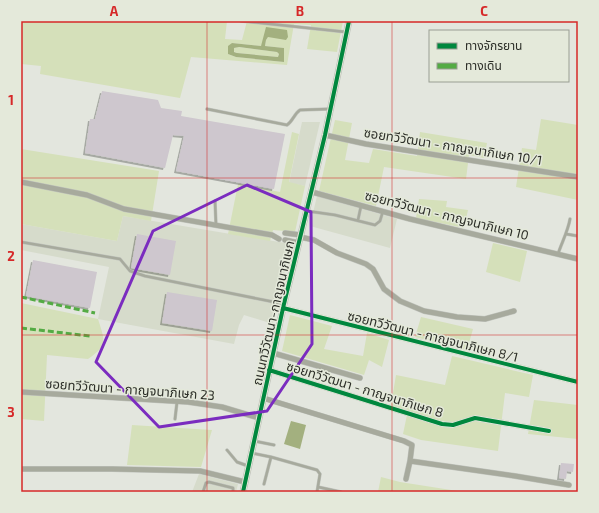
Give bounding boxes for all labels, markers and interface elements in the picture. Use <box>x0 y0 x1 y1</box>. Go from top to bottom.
text: A <box>110 3 119 19</box>
text: B <box>296 3 304 19</box>
text: C <box>480 3 488 19</box>
legend <box>429 30 569 82</box>
text: ทางจักรยาน <box>465 38 522 52</box>
text: ทางเดิน <box>465 58 502 72</box>
text: 1 <box>8 92 14 108</box>
street label: ซอยทวีวัฒนา - กาญจนาภิเษก 10/1 <box>363 124 543 168</box>
street label: ซอยทวีวัฒนา - กาญจนาภิเษก 10 <box>363 187 531 243</box>
street label: ถนนทวีวัฒนา-กาญจนาภิเษก <box>249 239 297 387</box>
text: 2 <box>7 248 15 264</box>
street label: ซอยทวีวัฒนา - กาญจนาภิเษก 8/1 <box>346 307 520 365</box>
street label: ซอยทวีวัฒนา - กาญจนาภิเษก 8 <box>285 357 445 421</box>
street label: ซอยทวีวัฒนา - กาญจนาภิเษก 23 <box>45 375 215 403</box>
text: 3 <box>7 404 15 420</box>

